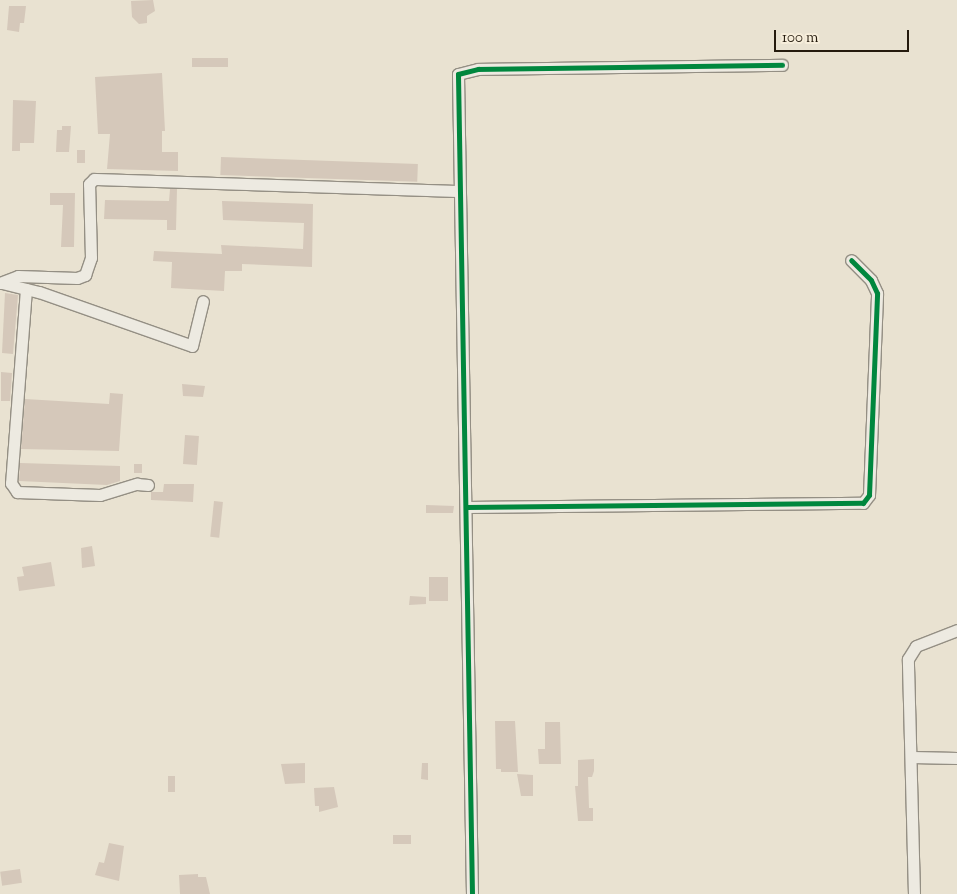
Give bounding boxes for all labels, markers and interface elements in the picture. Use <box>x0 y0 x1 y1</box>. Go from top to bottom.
scale bar <box>777 20 912 52</box>
text: 100 m <box>782 28 818 49</box>

